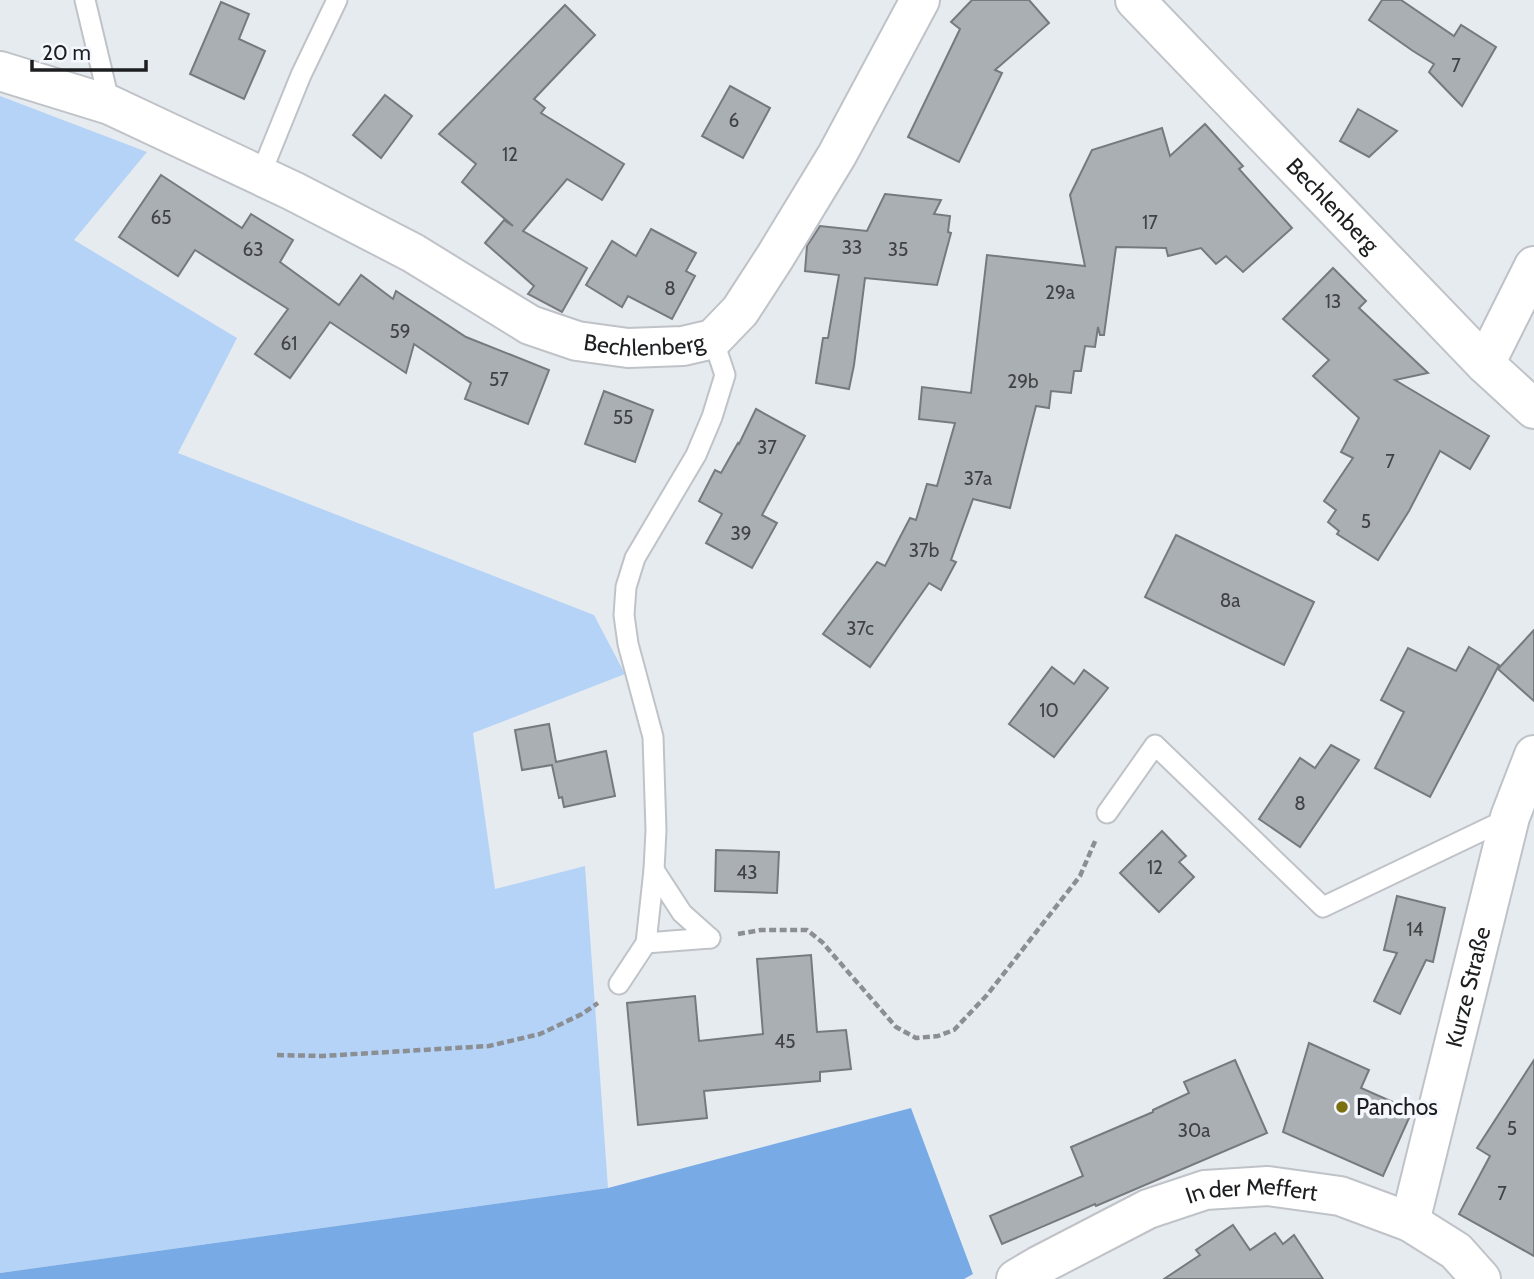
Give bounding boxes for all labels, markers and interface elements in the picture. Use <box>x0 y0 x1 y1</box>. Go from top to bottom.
scale bar <box>32 28 145 72</box>
text: 20 m <box>42 40 91 65</box>
house number: 7 <box>1451 54 1461 77</box>
house number: 6 <box>729 109 739 132</box>
house number: 12 <box>502 143 518 166</box>
street label: Bechlenberg <box>1280 152 1385 259</box>
house number: 65 <box>150 206 172 229</box>
house number: 17 <box>1142 211 1158 234</box>
house number: 33 <box>842 236 862 259</box>
house number: 63 <box>242 238 264 261</box>
house number: 35 <box>888 238 908 261</box>
house number: 8 <box>664 277 676 300</box>
house number: 29a <box>1045 281 1075 304</box>
house number: 13 <box>1325 290 1341 313</box>
house number: 59 <box>389 320 411 343</box>
street label: Bechlenberg <box>582 327 708 362</box>
house number: 61 <box>281 332 297 355</box>
house number: 57 <box>489 368 509 391</box>
house number: 29b <box>1007 370 1039 393</box>
house number: 55 <box>613 406 633 429</box>
house number: 37 <box>757 436 777 459</box>
house number: 7 <box>1385 450 1395 473</box>
house number: 37a <box>964 467 992 490</box>
house number: 5 <box>1361 510 1371 533</box>
house number: 39 <box>730 522 752 545</box>
house number: 37b <box>909 539 939 562</box>
house number: 8a <box>1220 589 1240 612</box>
house number: 37c <box>846 617 874 640</box>
house number: 10 <box>1039 699 1059 722</box>
house number: 8 <box>1294 792 1306 815</box>
house number: 12 <box>1147 856 1163 879</box>
house number: 43 <box>736 861 758 884</box>
house number: 14 <box>1406 918 1424 941</box>
street label: Kurze Straße <box>1440 924 1496 1050</box>
house number: 45 <box>774 1030 796 1053</box>
place label: Panchos <box>1356 1093 1438 1121</box>
marker: Panchos <box>1334 1099 1350 1115</box>
house number: 5 <box>1507 1117 1517 1140</box>
house number: 30a <box>1178 1119 1210 1142</box>
street label: In der Meffert <box>1182 1172 1319 1210</box>
house number: 7 <box>1497 1182 1507 1205</box>

